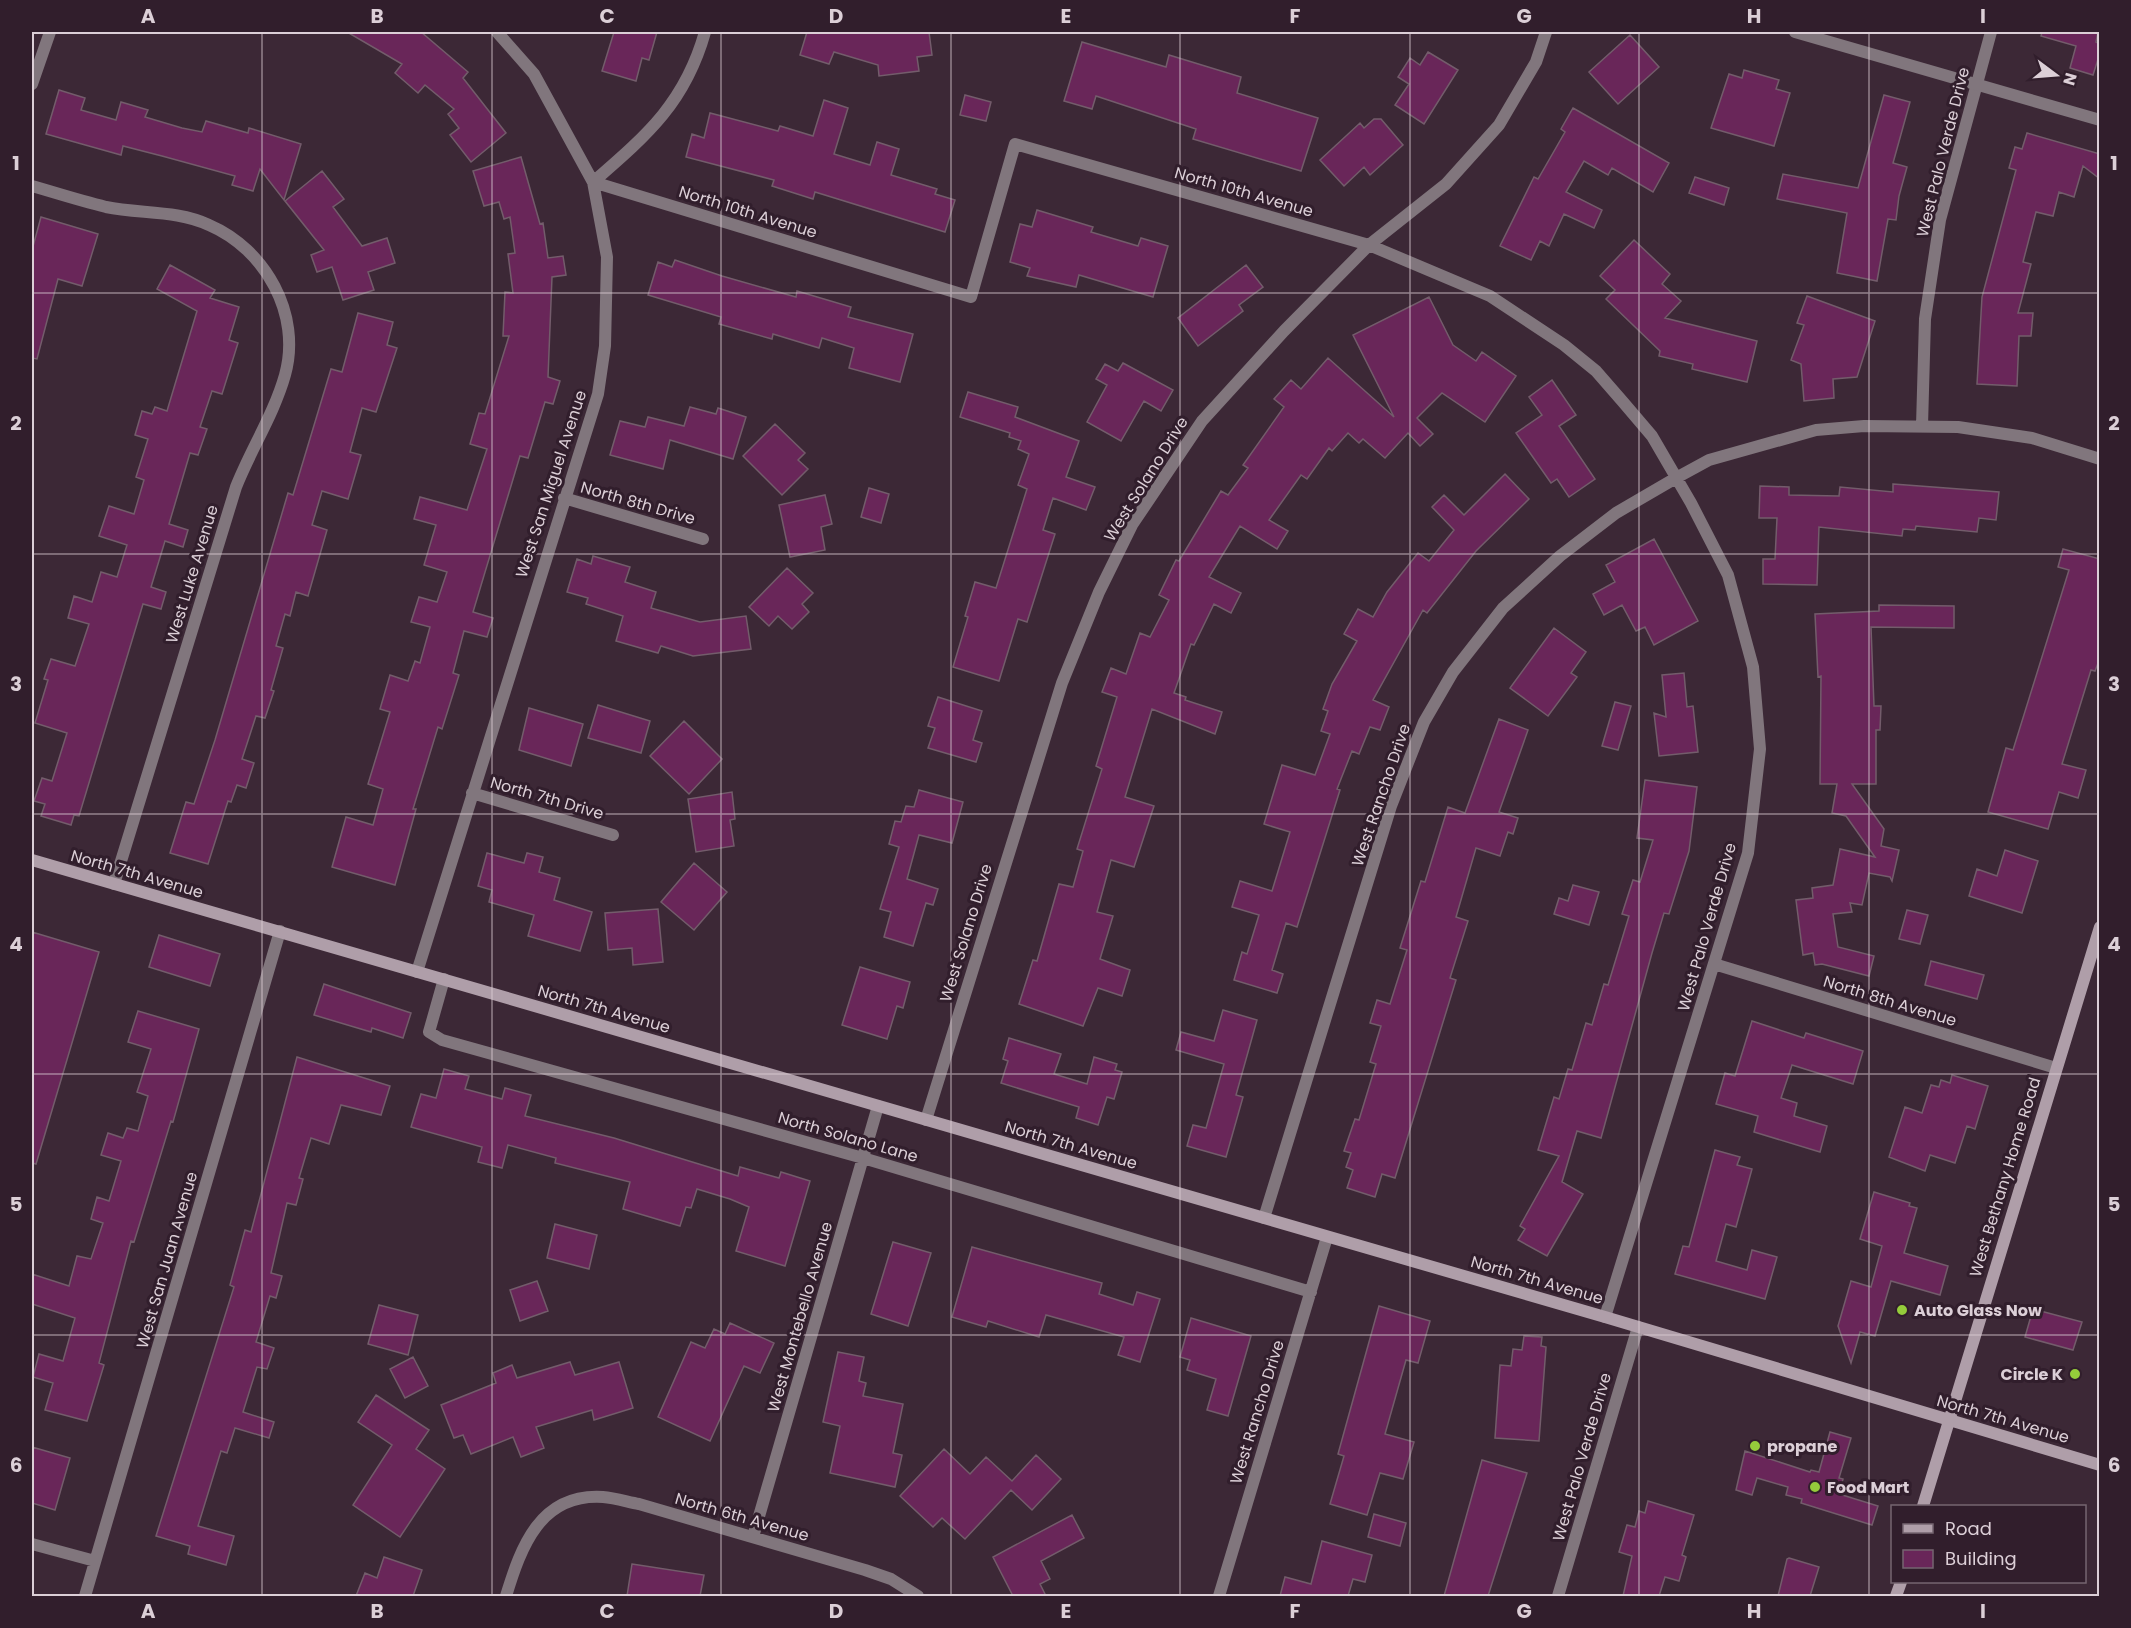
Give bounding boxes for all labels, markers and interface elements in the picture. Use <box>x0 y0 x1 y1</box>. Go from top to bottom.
text: A <box>141 2 156 30</box>
text: B <box>370 2 384 30</box>
text: C <box>599 2 615 30</box>
text: D <box>829 2 843 30</box>
text: E <box>1061 2 1071 30</box>
text: F <box>1290 2 1301 30</box>
text: G <box>1516 2 1532 30</box>
text: H <box>1747 2 1761 30</box>
text: I <box>1980 2 1986 30</box>
north arrow <box>2026 45 2086 105</box>
street label: West Palo Verde Drive <box>1911 65 1975 239</box>
text: N <box>2057 70 2083 88</box>
text: 1 <box>12 149 20 177</box>
text: 1 <box>2110 149 2118 177</box>
street label: North 10th Avenue <box>1172 161 1316 223</box>
street label: North 10th Avenue <box>676 180 820 244</box>
street label: West San Miguel Avenue <box>510 387 592 581</box>
text: 2 <box>10 409 22 437</box>
text: 2 <box>2108 409 2120 437</box>
street label: West Solano Drive <box>1098 412 1194 546</box>
street label: North 8th Drive <box>578 476 698 530</box>
street label: West Luke Avenue <box>160 502 224 646</box>
text: 3 <box>10 670 22 698</box>
text: 3 <box>2108 670 2120 698</box>
street label: West Rancho Drive <box>1346 721 1416 869</box>
street label: North 7th Drive <box>488 771 606 825</box>
street label: West Palo Verde Drive <box>1672 840 1742 1014</box>
street label: North 7th Avenue <box>68 844 206 904</box>
street label: West Solano Drive <box>934 861 998 1005</box>
text: 4 <box>9 930 23 958</box>
text: 4 <box>2107 930 2121 958</box>
street label: North 8th Avenue <box>1821 970 1960 1032</box>
street label: North 7th Avenue <box>535 979 673 1039</box>
street label: West Bethany Home Road <box>1964 1074 2046 1280</box>
street label: North Solano Lane <box>775 1106 921 1168</box>
street label: North 7th Avenue <box>1002 1115 1140 1175</box>
street label: West San Juan Avenue <box>131 1169 203 1351</box>
text: 5 <box>10 1190 23 1218</box>
text: 5 <box>2108 1190 2121 1218</box>
street label: West Montebello Avenue <box>762 1219 838 1415</box>
street label: North 7th Avenue <box>1468 1250 1606 1310</box>
place label: Auto Glass Now <box>1914 1299 2042 1322</box>
marker: Auto Glass Now <box>1895 1303 1909 1317</box>
street label: West Rancho Drive <box>1224 1337 1290 1487</box>
place label: Circle K <box>2000 1363 2063 1386</box>
marker: Circle K <box>2068 1367 2082 1381</box>
street label: West Palo Verde Drive <box>1547 1370 1617 1544</box>
street label: North 7th Avenue <box>1934 1389 2072 1449</box>
place label: propane <box>1767 1435 1837 1458</box>
marker: propane <box>1748 1439 1762 1453</box>
text: 6 <box>10 1451 22 1479</box>
text: 6 <box>2108 1451 2120 1479</box>
place label: Food Mart <box>1827 1476 1909 1499</box>
marker: Food Mart <box>1808 1480 1822 1494</box>
street label: North 6th Avenue <box>672 1487 812 1547</box>
legend <box>1891 1505 2086 1583</box>
text: Road <box>1945 1516 1992 1541</box>
text: Building <box>1945 1546 2017 1571</box>
text: A <box>141 1597 156 1625</box>
text: B <box>370 1597 384 1625</box>
text: C <box>599 1597 615 1625</box>
text: D <box>829 1597 843 1625</box>
text: E <box>1061 1597 1071 1625</box>
text: F <box>1290 1597 1301 1625</box>
text: G <box>1516 1597 1532 1625</box>
text: H <box>1747 1597 1761 1625</box>
text: I <box>1980 1597 1986 1625</box>

